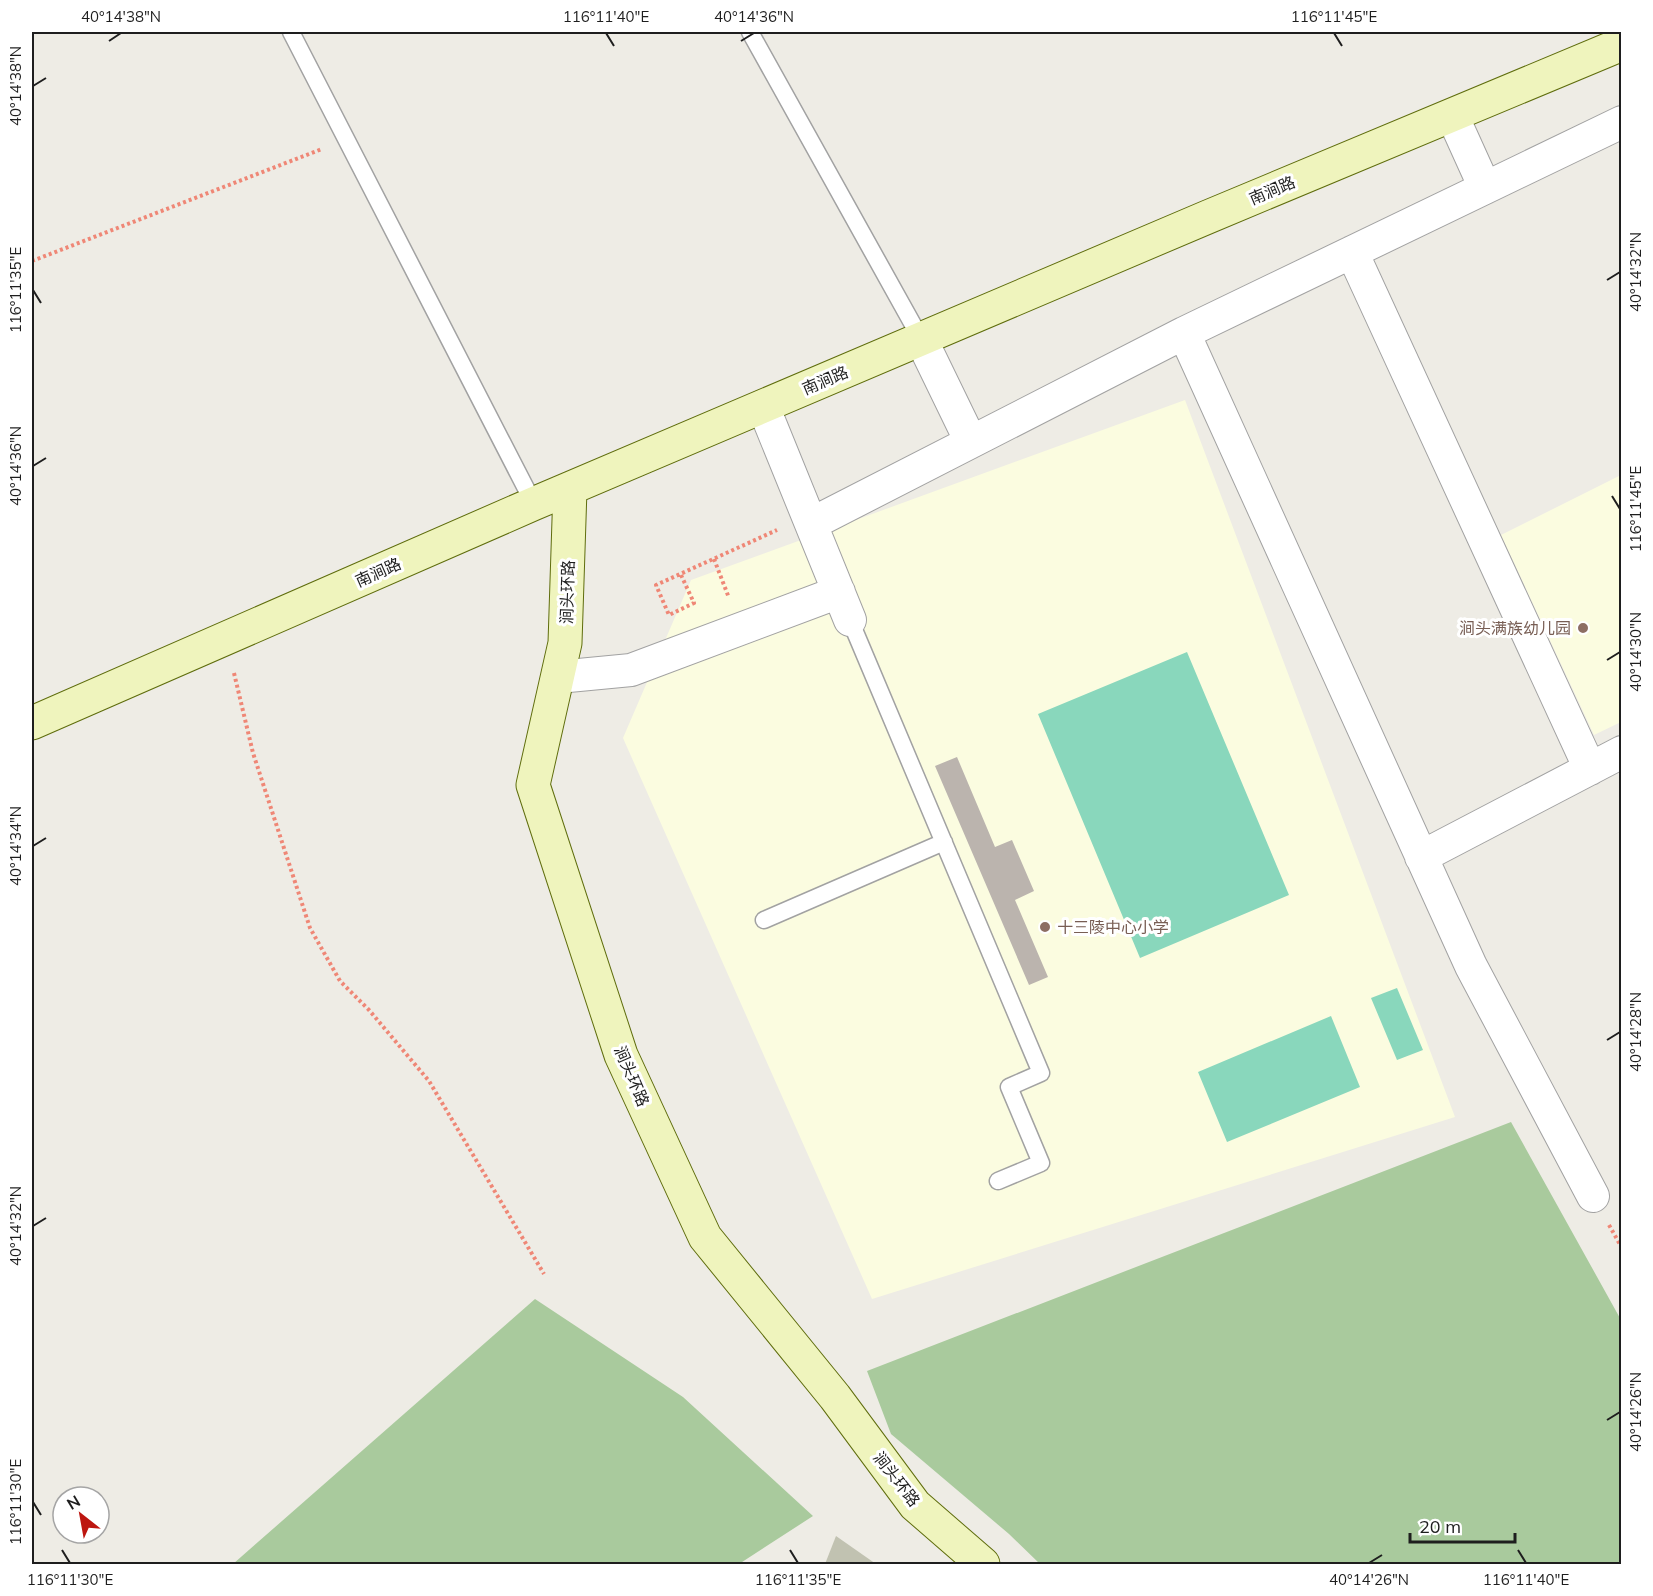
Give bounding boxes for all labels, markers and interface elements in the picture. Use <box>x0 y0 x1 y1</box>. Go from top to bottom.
text: 40°14'38"N <box>81 7 161 26</box>
text: 116°11'40"E <box>563 7 649 26</box>
text: 40°14'36"N <box>714 7 794 26</box>
text: 116°11'45"E <box>1291 7 1377 26</box>
text: 40°14'38"N <box>6 46 25 126</box>
street label: 南涧路 <box>1246 171 1298 209</box>
text: 40°14'32"N <box>1626 232 1645 312</box>
text: 116°11'35"E <box>6 247 25 333</box>
street label: 南涧路 <box>799 361 851 399</box>
text: 40°14'36"N <box>6 426 25 506</box>
text: 116°11'45"E <box>1626 466 1645 552</box>
street label: 南涧路 <box>352 553 404 591</box>
street label: 涧头环路 <box>556 560 578 624</box>
text: 40°14'30"N <box>1626 612 1645 692</box>
place label: 涧头满族幼儿园 <box>1459 618 1571 638</box>
marker: 涧头满族幼儿园 <box>1576 621 1590 635</box>
text: 40°14'34"N <box>6 806 25 886</box>
place label: 十三陵中心小学 <box>1057 917 1169 937</box>
marker: 十三陵中心小学 <box>1038 920 1052 934</box>
text: 40°14'28"N <box>1626 992 1645 1072</box>
street label: 涧头环路 <box>610 1043 654 1109</box>
text: 40°14'32"N <box>6 1186 25 1266</box>
text: 40°14'26"N <box>1626 1372 1645 1452</box>
street label: 涧头环路 <box>869 1448 925 1510</box>
text: 116°11'30"E <box>6 1459 25 1545</box>
north arrow <box>51 1485 111 1545</box>
text: N <box>63 1490 84 1514</box>
scale bar <box>1410 1506 1515 1544</box>
text: 20 m <box>1419 1515 1461 1538</box>
text: 116°11'30"E <box>27 1570 113 1589</box>
text: 116°11'35"E <box>755 1570 841 1589</box>
text: 40°14'26"N <box>1329 1570 1409 1589</box>
text: 116°11'40"E <box>1483 1570 1569 1589</box>

